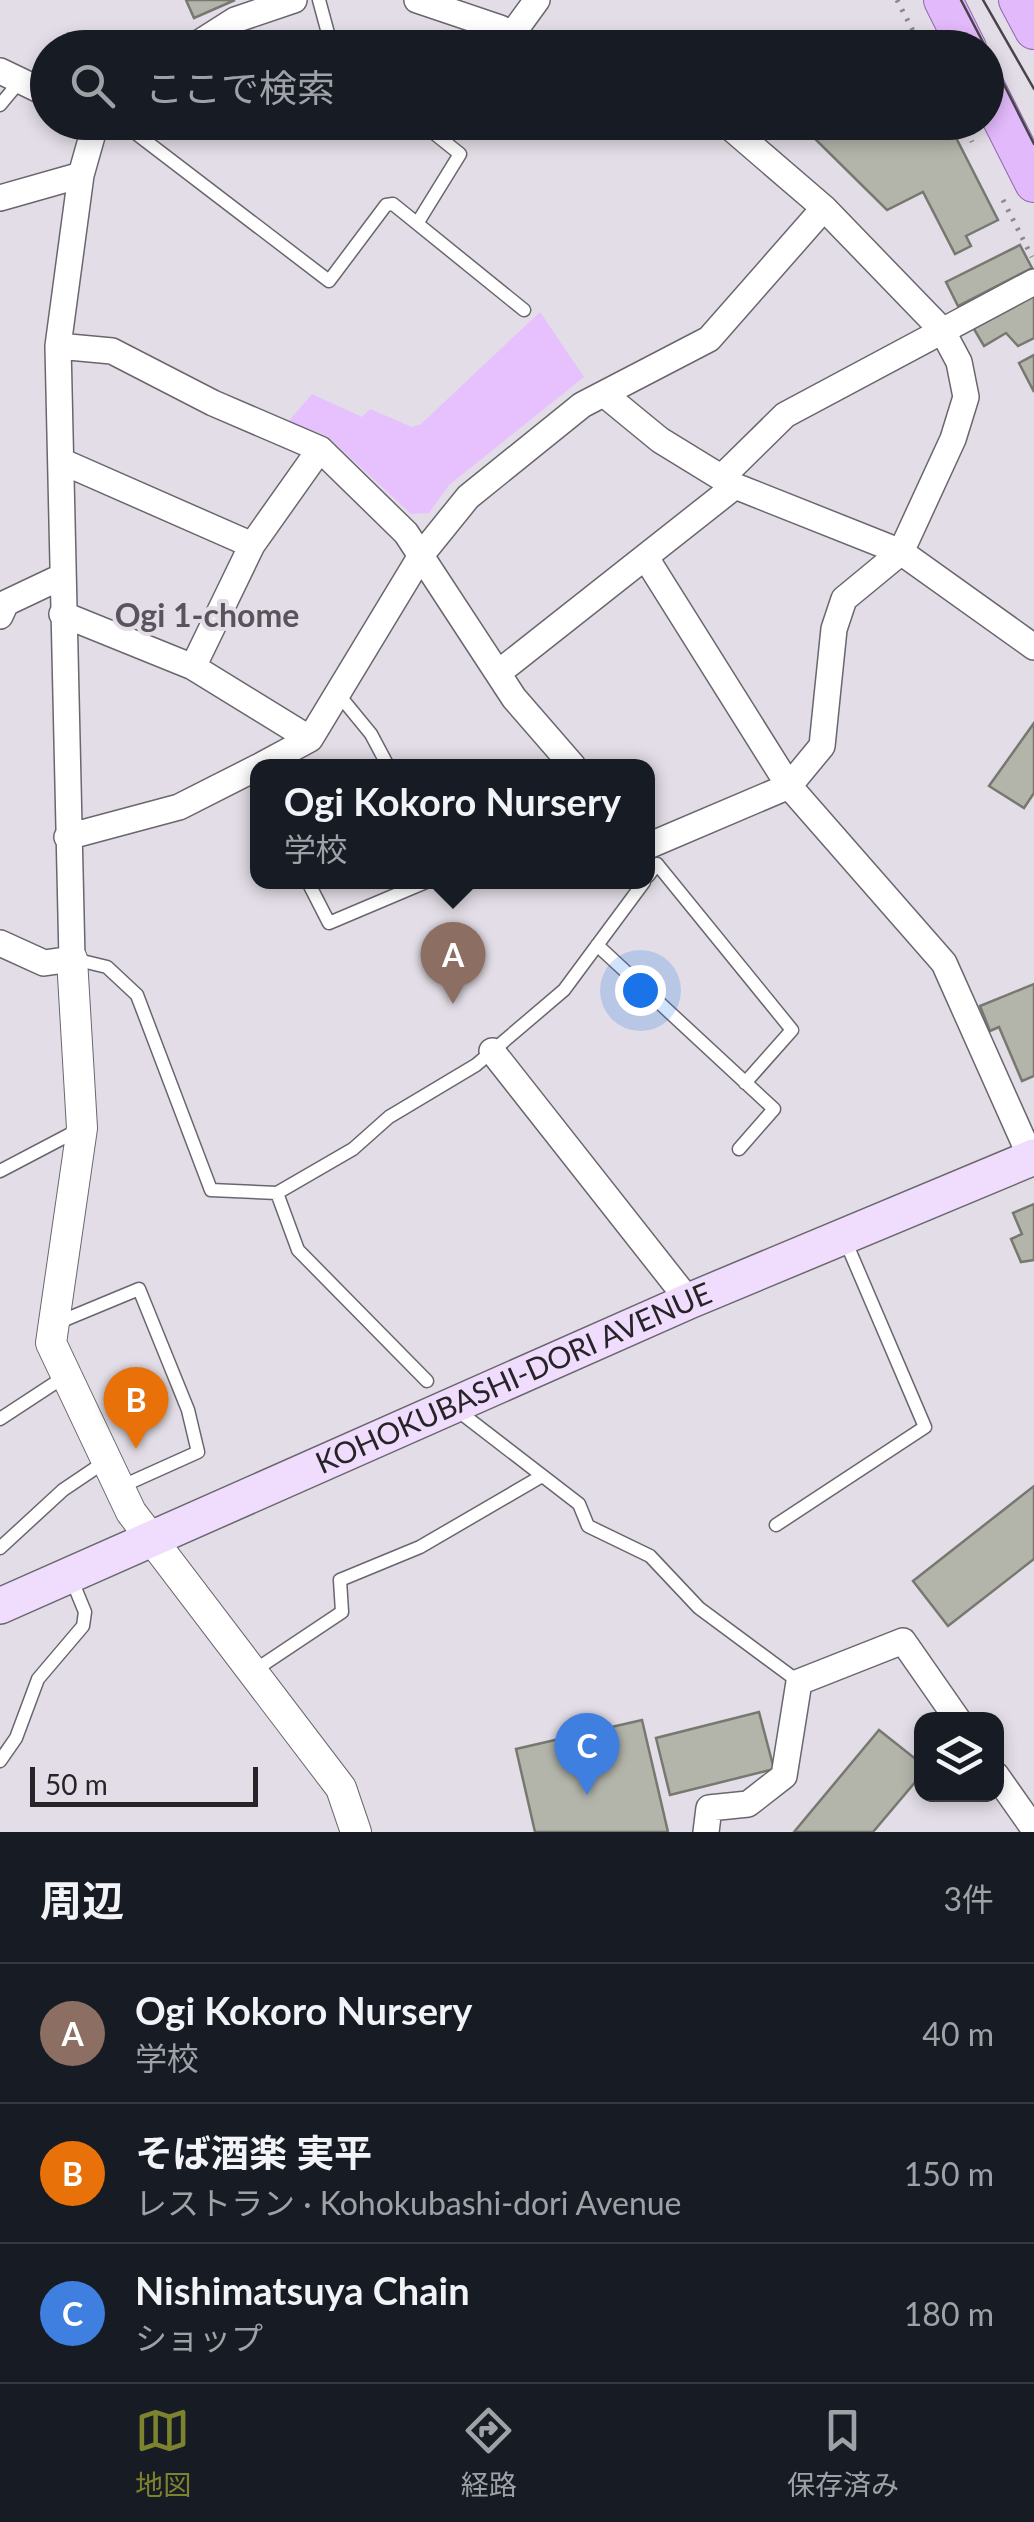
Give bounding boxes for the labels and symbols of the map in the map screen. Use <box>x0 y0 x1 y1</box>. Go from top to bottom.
district label: Ogi 1-chome <box>115 595 299 634</box>
pin: A <box>420 922 486 1004</box>
your location <box>615 965 666 1016</box>
street label: KOHOKUBASHI-DORI AVENUE <box>310 1274 716 1480</box>
pin: B <box>104 1366 168 1449</box>
pin: C <box>554 1712 620 1795</box>
scale bar <box>30 1762 258 1806</box>

